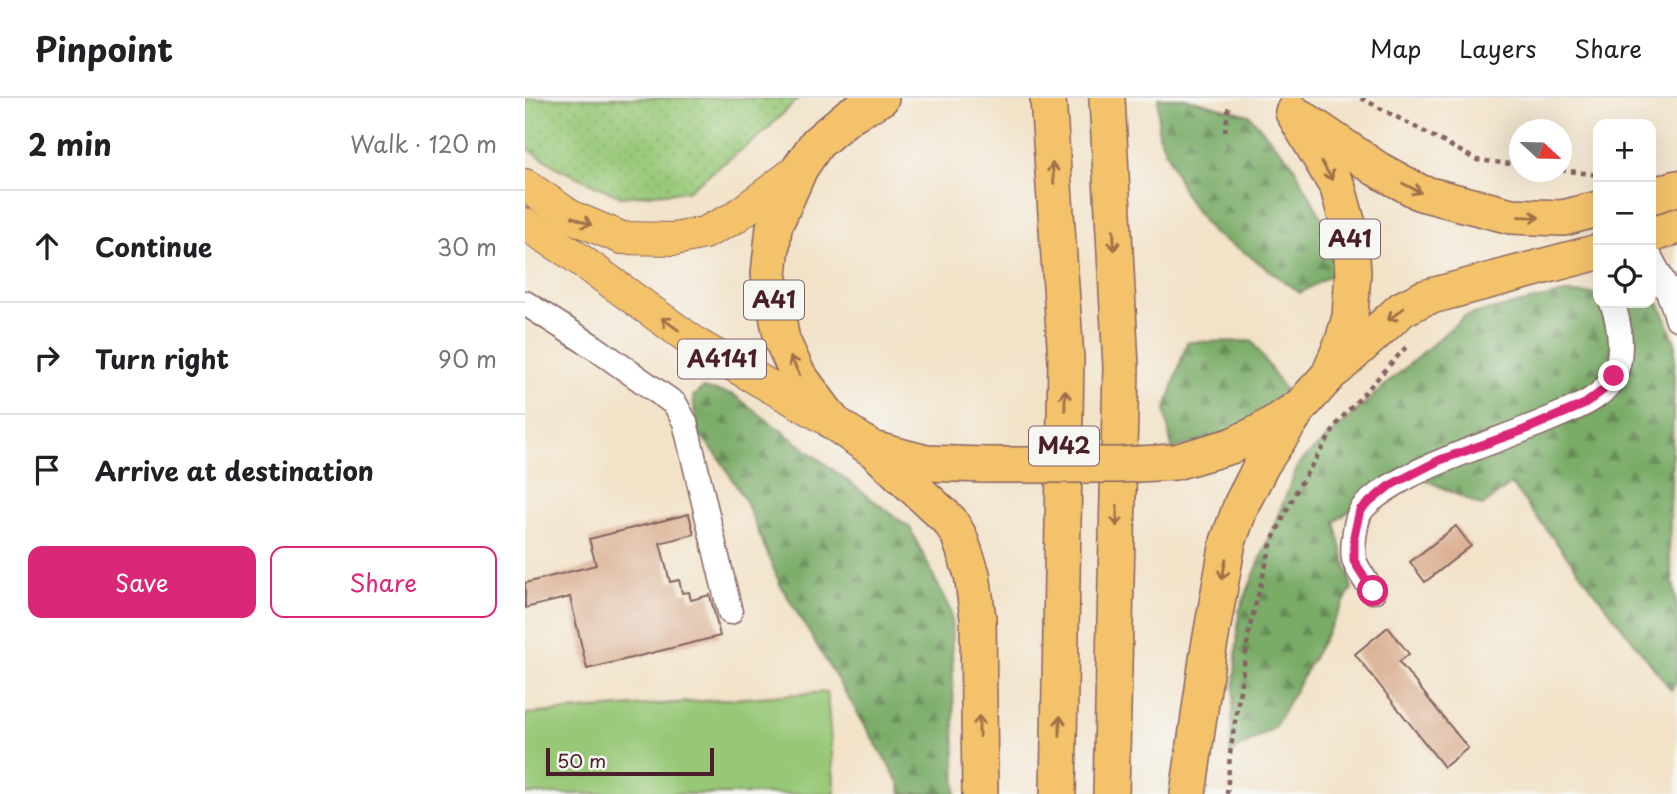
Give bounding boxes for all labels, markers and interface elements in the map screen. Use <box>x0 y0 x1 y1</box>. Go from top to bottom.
text: Pinpoint <box>35 23 173 73</box>
text: Map <box>1370 30 1421 66</box>
text: Layers <box>1459 30 1536 66</box>
text: Share <box>1574 30 1642 66</box>
north arrow <box>1509 119 1572 182</box>
map controls <box>1593 119 1656 308</box>
button: + <box>1593 119 1656 182</box>
text: 2 min <box>28 121 112 166</box>
text: Walk · 120 m <box>350 126 497 161</box>
one-way arrow <box>1321 160 1335 180</box>
one-way arrow <box>1047 162 1060 185</box>
one-way arrow <box>1402 181 1422 195</box>
button: − <box>1593 182 1656 245</box>
one-way arrow <box>1518 210 1541 223</box>
one-way arrow <box>571 215 593 228</box>
road number: A41 <box>1320 220 1380 258</box>
icon: ahead <box>28 227 66 265</box>
text: Continue <box>95 227 212 266</box>
one-way arrow <box>1108 228 1121 251</box>
text: 30 m <box>436 229 497 264</box>
button: locate <box>1593 245 1656 308</box>
road number: A41 <box>744 280 804 320</box>
one-way arrow <box>1388 307 1406 322</box>
one-way arrow <box>661 317 680 332</box>
icon: right <box>28 339 66 377</box>
text: Turn right <box>95 339 229 378</box>
road number: A4141 <box>678 340 766 378</box>
text: 90 m <box>438 341 497 376</box>
one-way arrow <box>787 356 801 377</box>
route end <box>1598 360 1629 391</box>
one-way arrow <box>1058 389 1072 412</box>
road number: M42 <box>1029 426 1099 466</box>
icon: arrive <box>28 451 66 489</box>
text: Arrive at destination <box>95 451 374 490</box>
one-way arrow <box>1111 504 1124 527</box>
button: Save <box>28 546 256 618</box>
button: Share <box>270 546 497 618</box>
one-way arrow <box>1216 557 1230 579</box>
route start <box>1357 575 1388 606</box>
one-way arrow <box>972 715 986 738</box>
one-way arrow <box>1053 715 1066 738</box>
scale bar <box>546 745 714 777</box>
text: 50 m <box>557 746 606 774</box>

